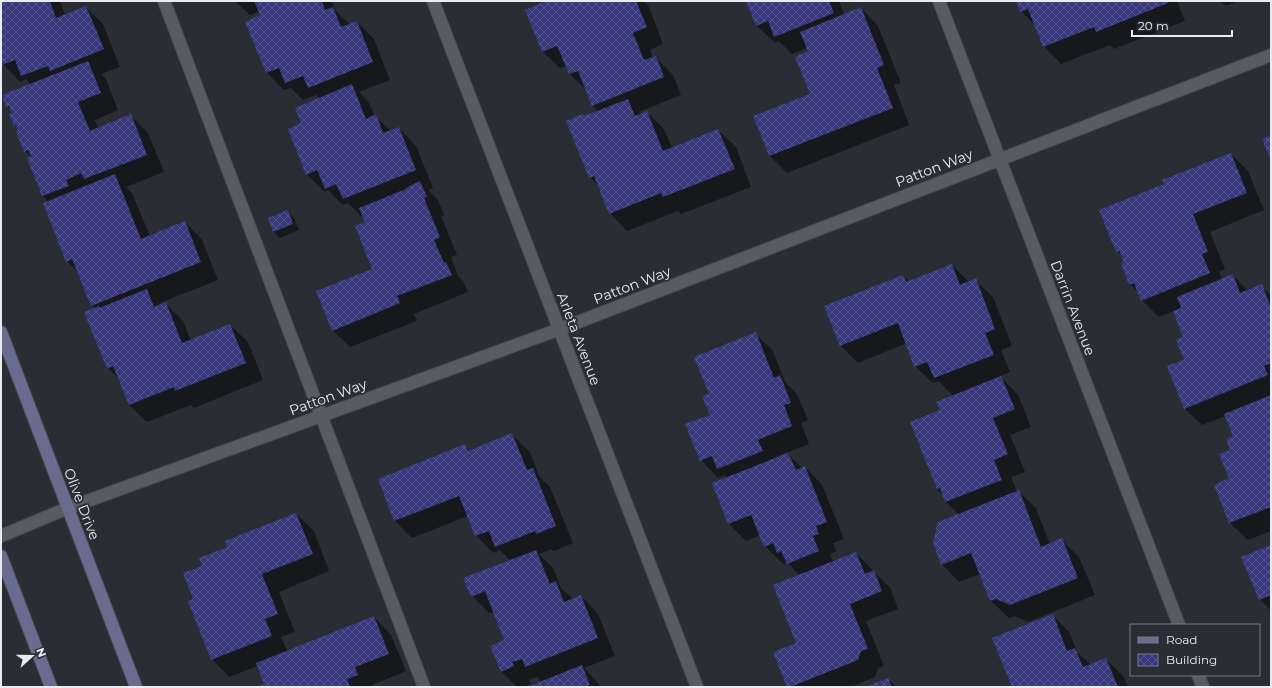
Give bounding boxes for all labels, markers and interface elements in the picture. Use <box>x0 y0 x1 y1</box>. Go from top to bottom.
scale bar <box>1132 12 1232 38</box>
text: 20 m <box>1138 18 1169 33</box>
street label: Patton Way <box>893 145 976 191</box>
street label: Darrin Avenue <box>1047 258 1099 358</box>
street label: Patton Way <box>591 262 674 308</box>
street label: Arleta Avenue <box>553 290 605 388</box>
street label: Patton Way <box>287 375 370 419</box>
street label: Olive Drive <box>60 466 104 542</box>
legend <box>1130 624 1260 676</box>
text: Road <box>1166 632 1197 647</box>
north arrow <box>12 636 52 676</box>
text: N <box>33 646 49 659</box>
text: Building <box>1166 652 1217 667</box>

